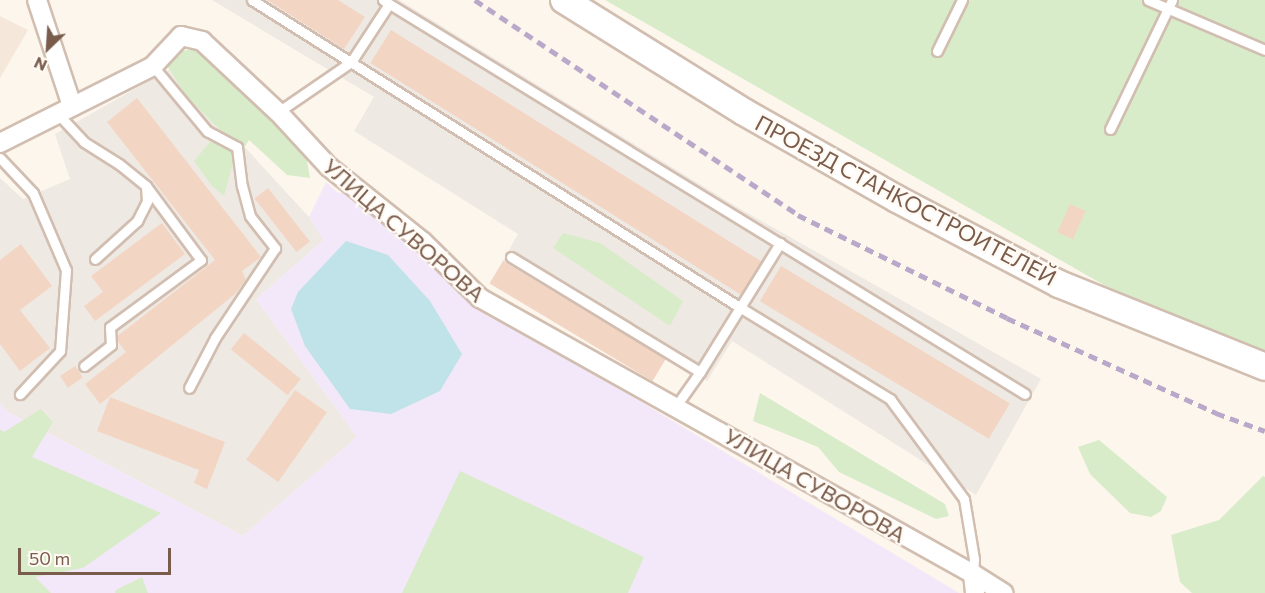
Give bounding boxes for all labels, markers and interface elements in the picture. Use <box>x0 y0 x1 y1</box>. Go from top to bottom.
north arrow <box>18 18 78 78</box>
text: N <box>31 54 50 76</box>
street label: ПРОЕЗД СТАНКОСТРОИТЕЛЕЙ <box>751 109 1061 291</box>
street label: УЛИЦА СУВОРОВА <box>318 153 490 307</box>
street label: УЛИЦА СУВОРОВА <box>719 422 911 548</box>
scale bar <box>21 536 174 574</box>
text: 50 m <box>29 547 70 569</box>

